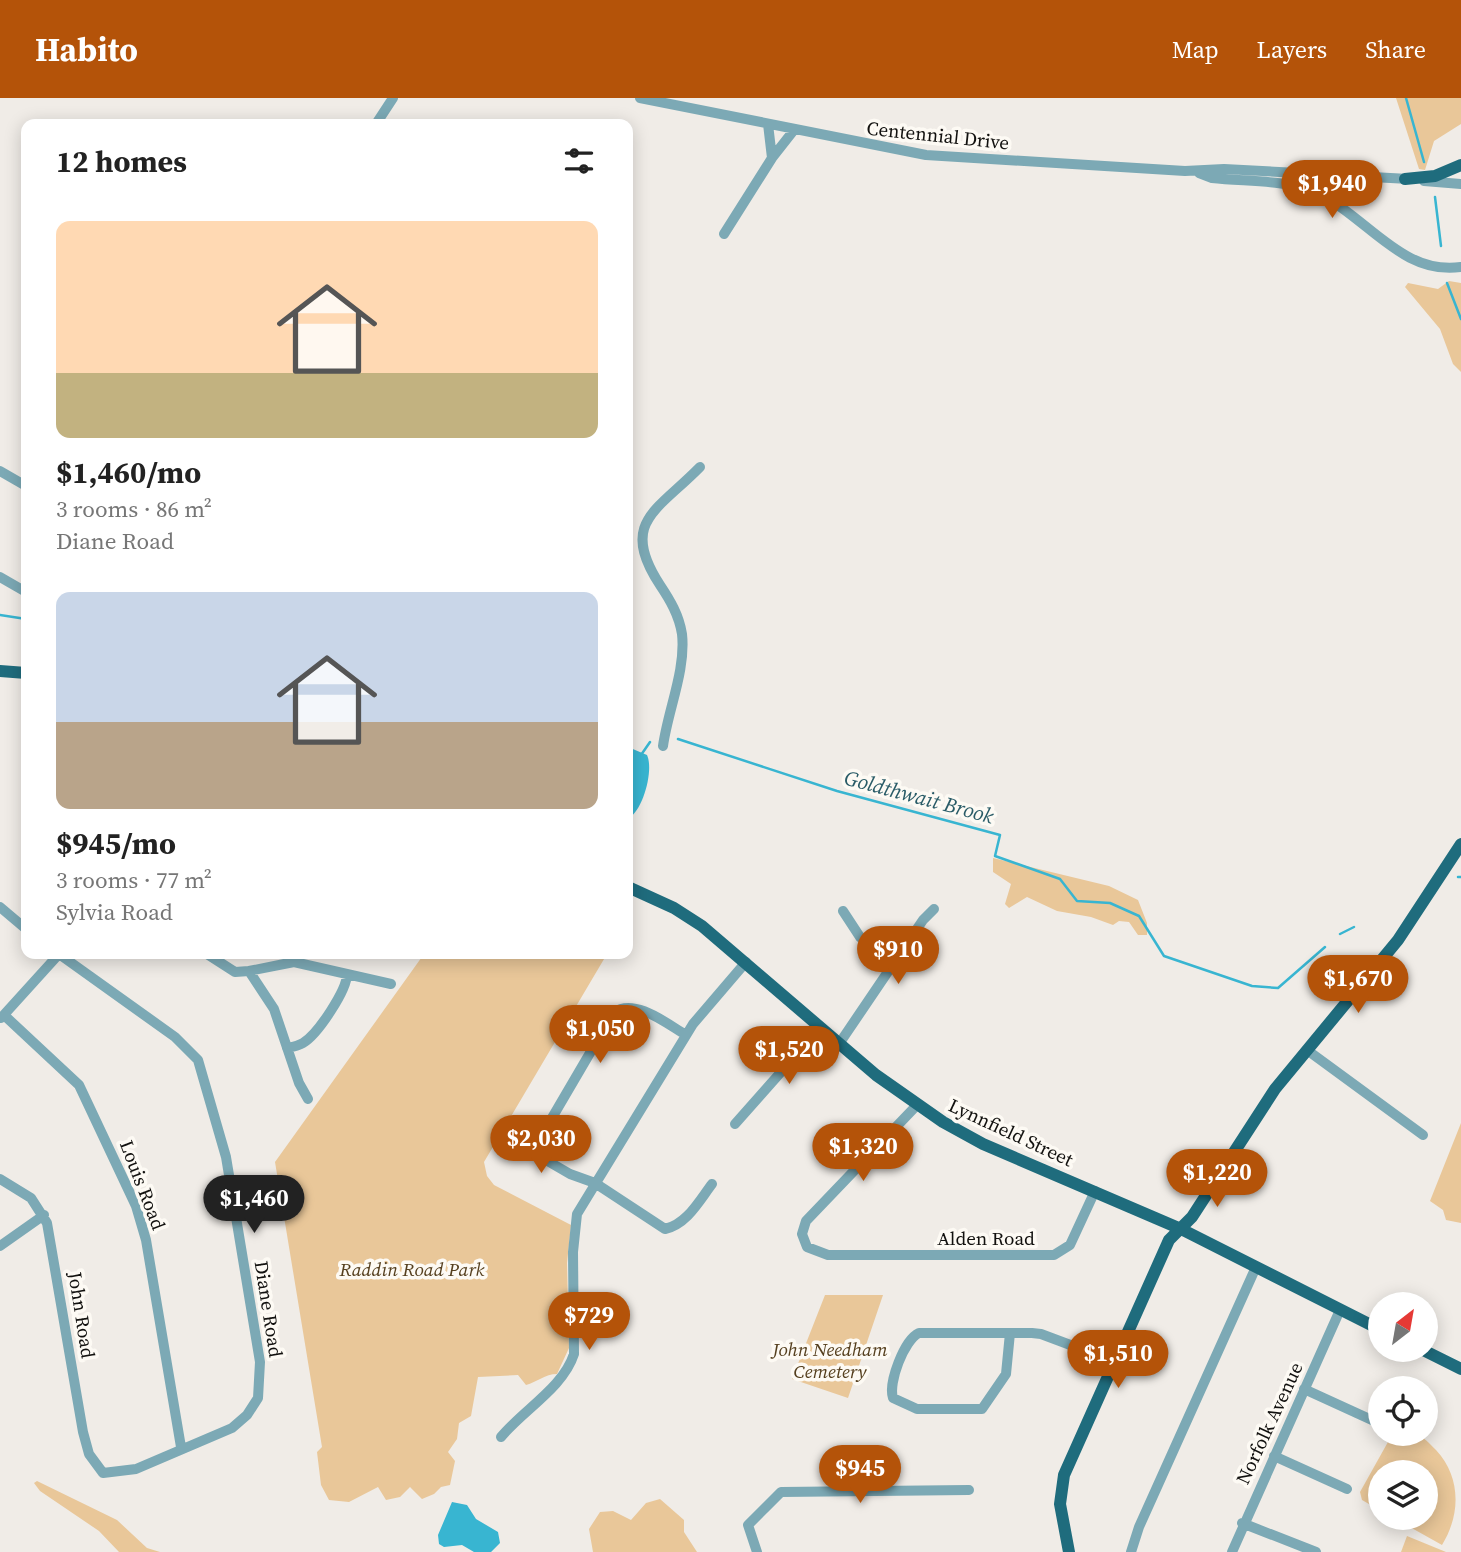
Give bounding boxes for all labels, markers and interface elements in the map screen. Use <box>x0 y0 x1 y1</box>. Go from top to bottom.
text: Habito <box>35 27 138 72</box>
text: Map <box>1172 33 1219 66</box>
text: Layers <box>1257 33 1327 66</box>
text: Share <box>1365 33 1426 66</box>
street label: Centennial Drive <box>865 115 1011 155</box>
text: 12 homes <box>56 141 187 182</box>
icon: filters <box>560 142 598 180</box>
pin: $1,940 <box>1275 160 1389 220</box>
text: $1,940 <box>1297 167 1367 199</box>
icon: home <box>264 266 390 392</box>
text: $1,460/mo <box>56 452 201 493</box>
text: 3 rooms · 86 m² <box>56 493 212 525</box>
text: Diane Road <box>56 525 174 557</box>
icon: home <box>264 637 390 763</box>
water label: Goldthwait Brook <box>841 763 997 830</box>
text: $945/mo <box>56 823 176 864</box>
text: 3 rooms · 77 m² <box>56 864 212 896</box>
text: Sylvia Road <box>56 896 173 928</box>
pin: $910 <box>857 926 939 986</box>
text: $910 <box>873 933 923 965</box>
pin: $1,670 <box>1301 956 1415 1015</box>
text: $1,670 <box>1323 962 1393 994</box>
pin: $1,050 <box>543 1006 657 1065</box>
text: $1,050 <box>565 1012 635 1044</box>
pin: $1,520 <box>732 1026 846 1086</box>
text: $1,520 <box>754 1033 824 1065</box>
street label: Lynnfield Street <box>945 1092 1078 1173</box>
pin: $2,030 <box>484 1116 598 1175</box>
text: $2,030 <box>506 1122 576 1154</box>
pin: $1,320 <box>806 1124 920 1183</box>
text: $1,320 <box>828 1130 898 1162</box>
street label: Louis Road <box>114 1136 172 1234</box>
pin: $1,220 <box>1160 1150 1274 1209</box>
text: $1,220 <box>1182 1156 1252 1188</box>
pin: $1,460 <box>197 1176 311 1235</box>
text: $1,460 <box>219 1182 289 1214</box>
street label: Alden Road <box>937 1225 1035 1251</box>
park label: Raddin Road Park <box>338 1256 485 1282</box>
street label: Diane Road <box>249 1259 289 1359</box>
street label: John Road <box>62 1269 102 1360</box>
pin: $729 <box>548 1292 630 1352</box>
north arrow <box>1368 1292 1438 1362</box>
map controls <box>1368 1292 1438 1530</box>
text: $729 <box>564 1299 614 1331</box>
pin: $1,510 <box>1061 1330 1175 1390</box>
park label: John Needham Cemetery <box>769 1336 888 1384</box>
text: $1,510 <box>1083 1337 1153 1369</box>
street label: Norfolk Avenue <box>1229 1358 1309 1488</box>
button: locate <box>1368 1376 1438 1446</box>
pin: $945 <box>819 1446 901 1505</box>
text: $945 <box>835 1452 885 1484</box>
button: layers <box>1368 1460 1438 1530</box>

